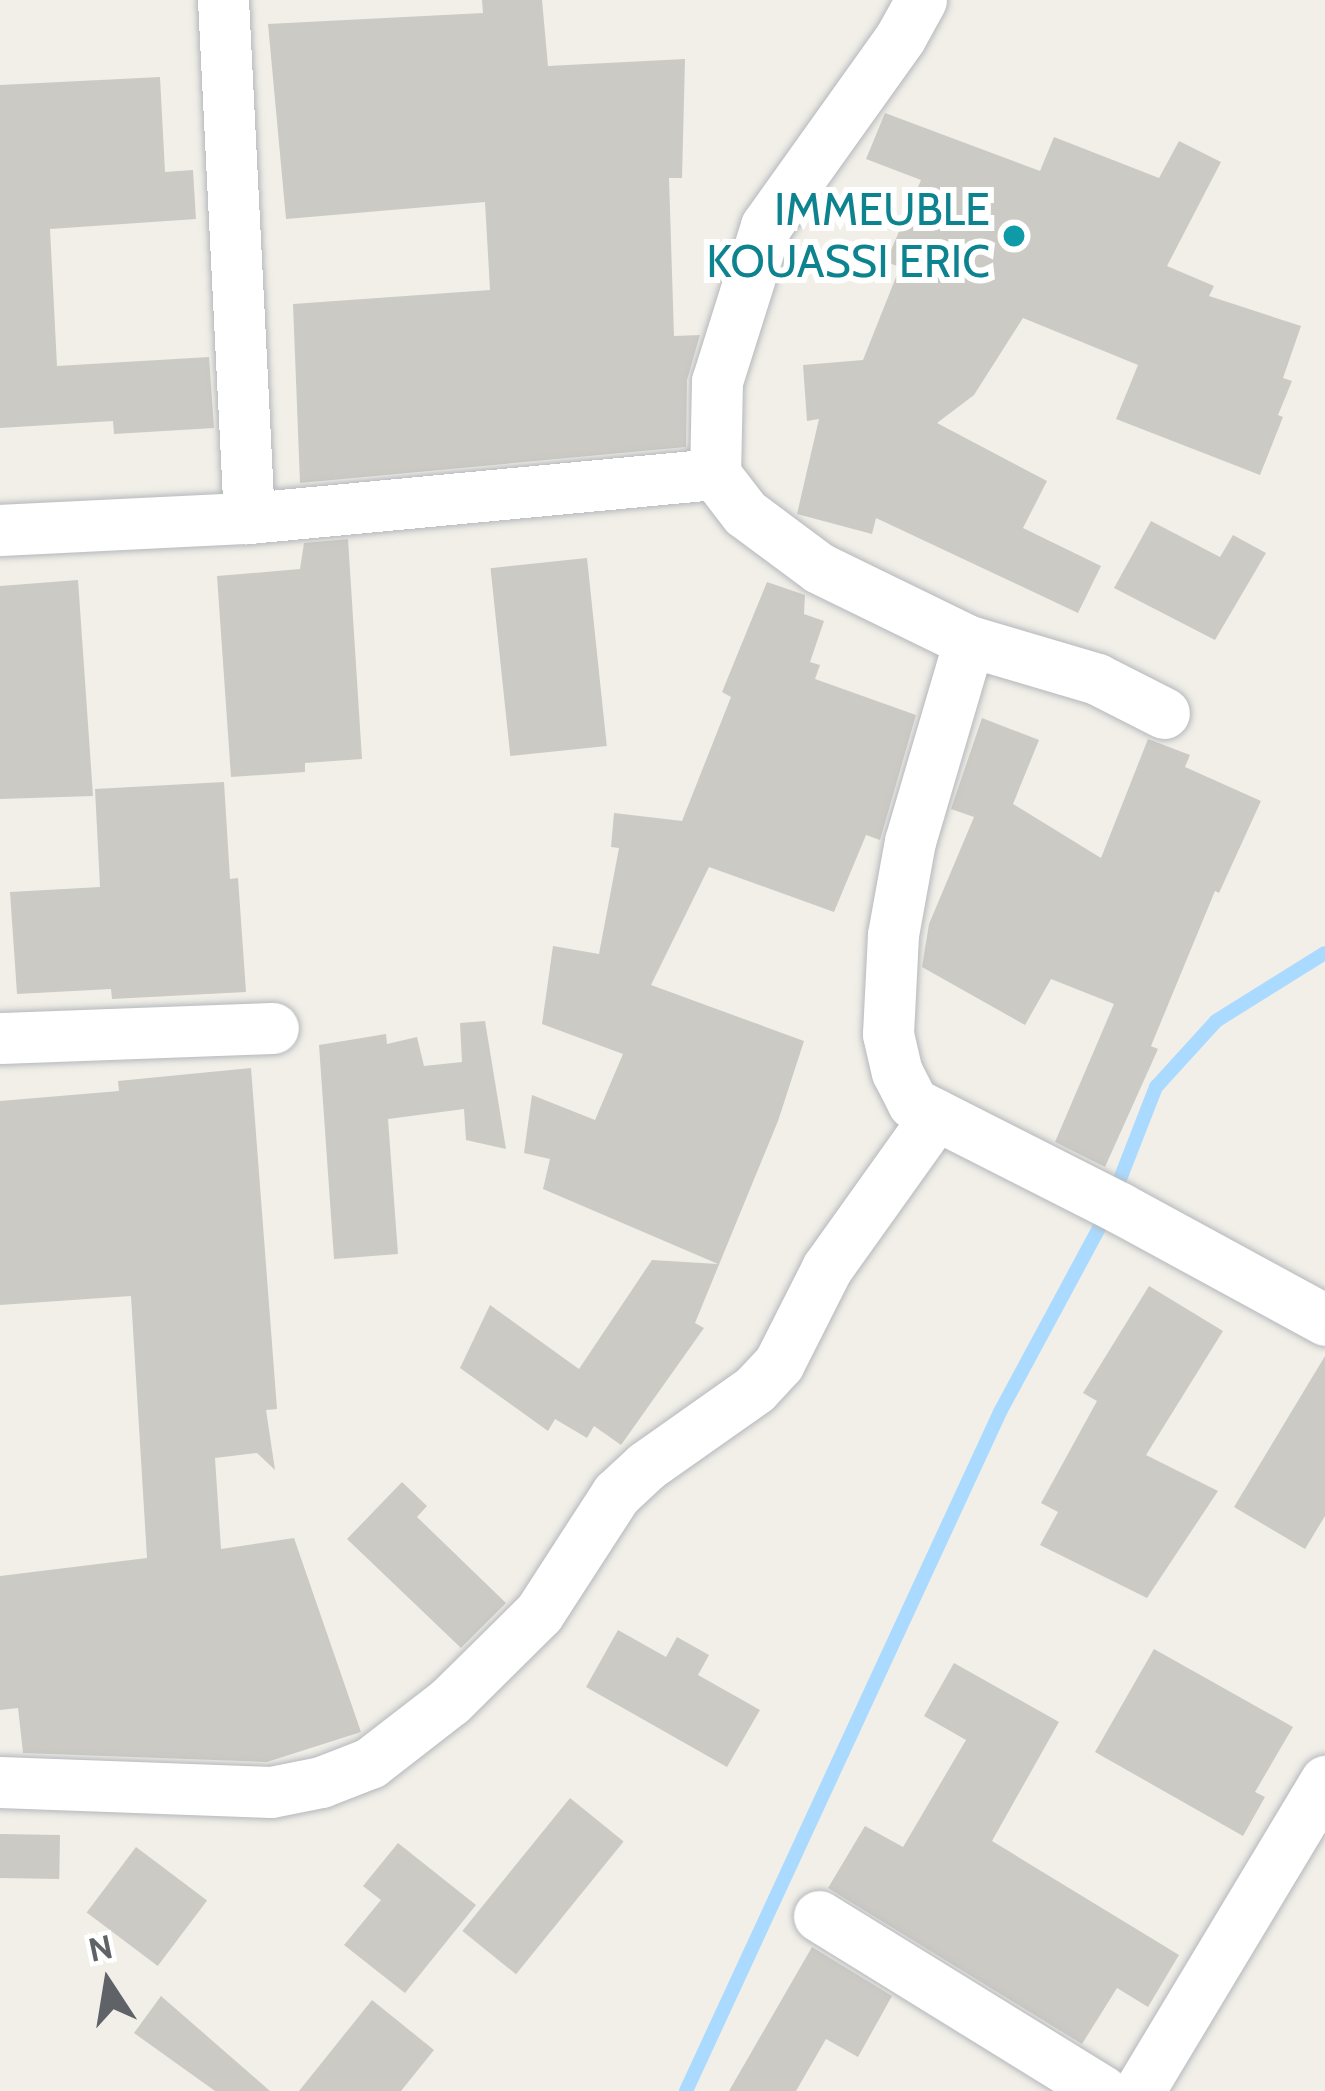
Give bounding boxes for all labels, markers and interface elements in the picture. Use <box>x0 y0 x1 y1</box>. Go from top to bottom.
place label: IMMEUBLE KOUASSI ERIC <box>706 183 990 289</box>
marker: IMMEUBLE KOUASSI ERIC <box>1001 223 1027 249</box>
north arrow <box>48 1923 168 2043</box>
text: N <box>85 1926 116 1970</box>

